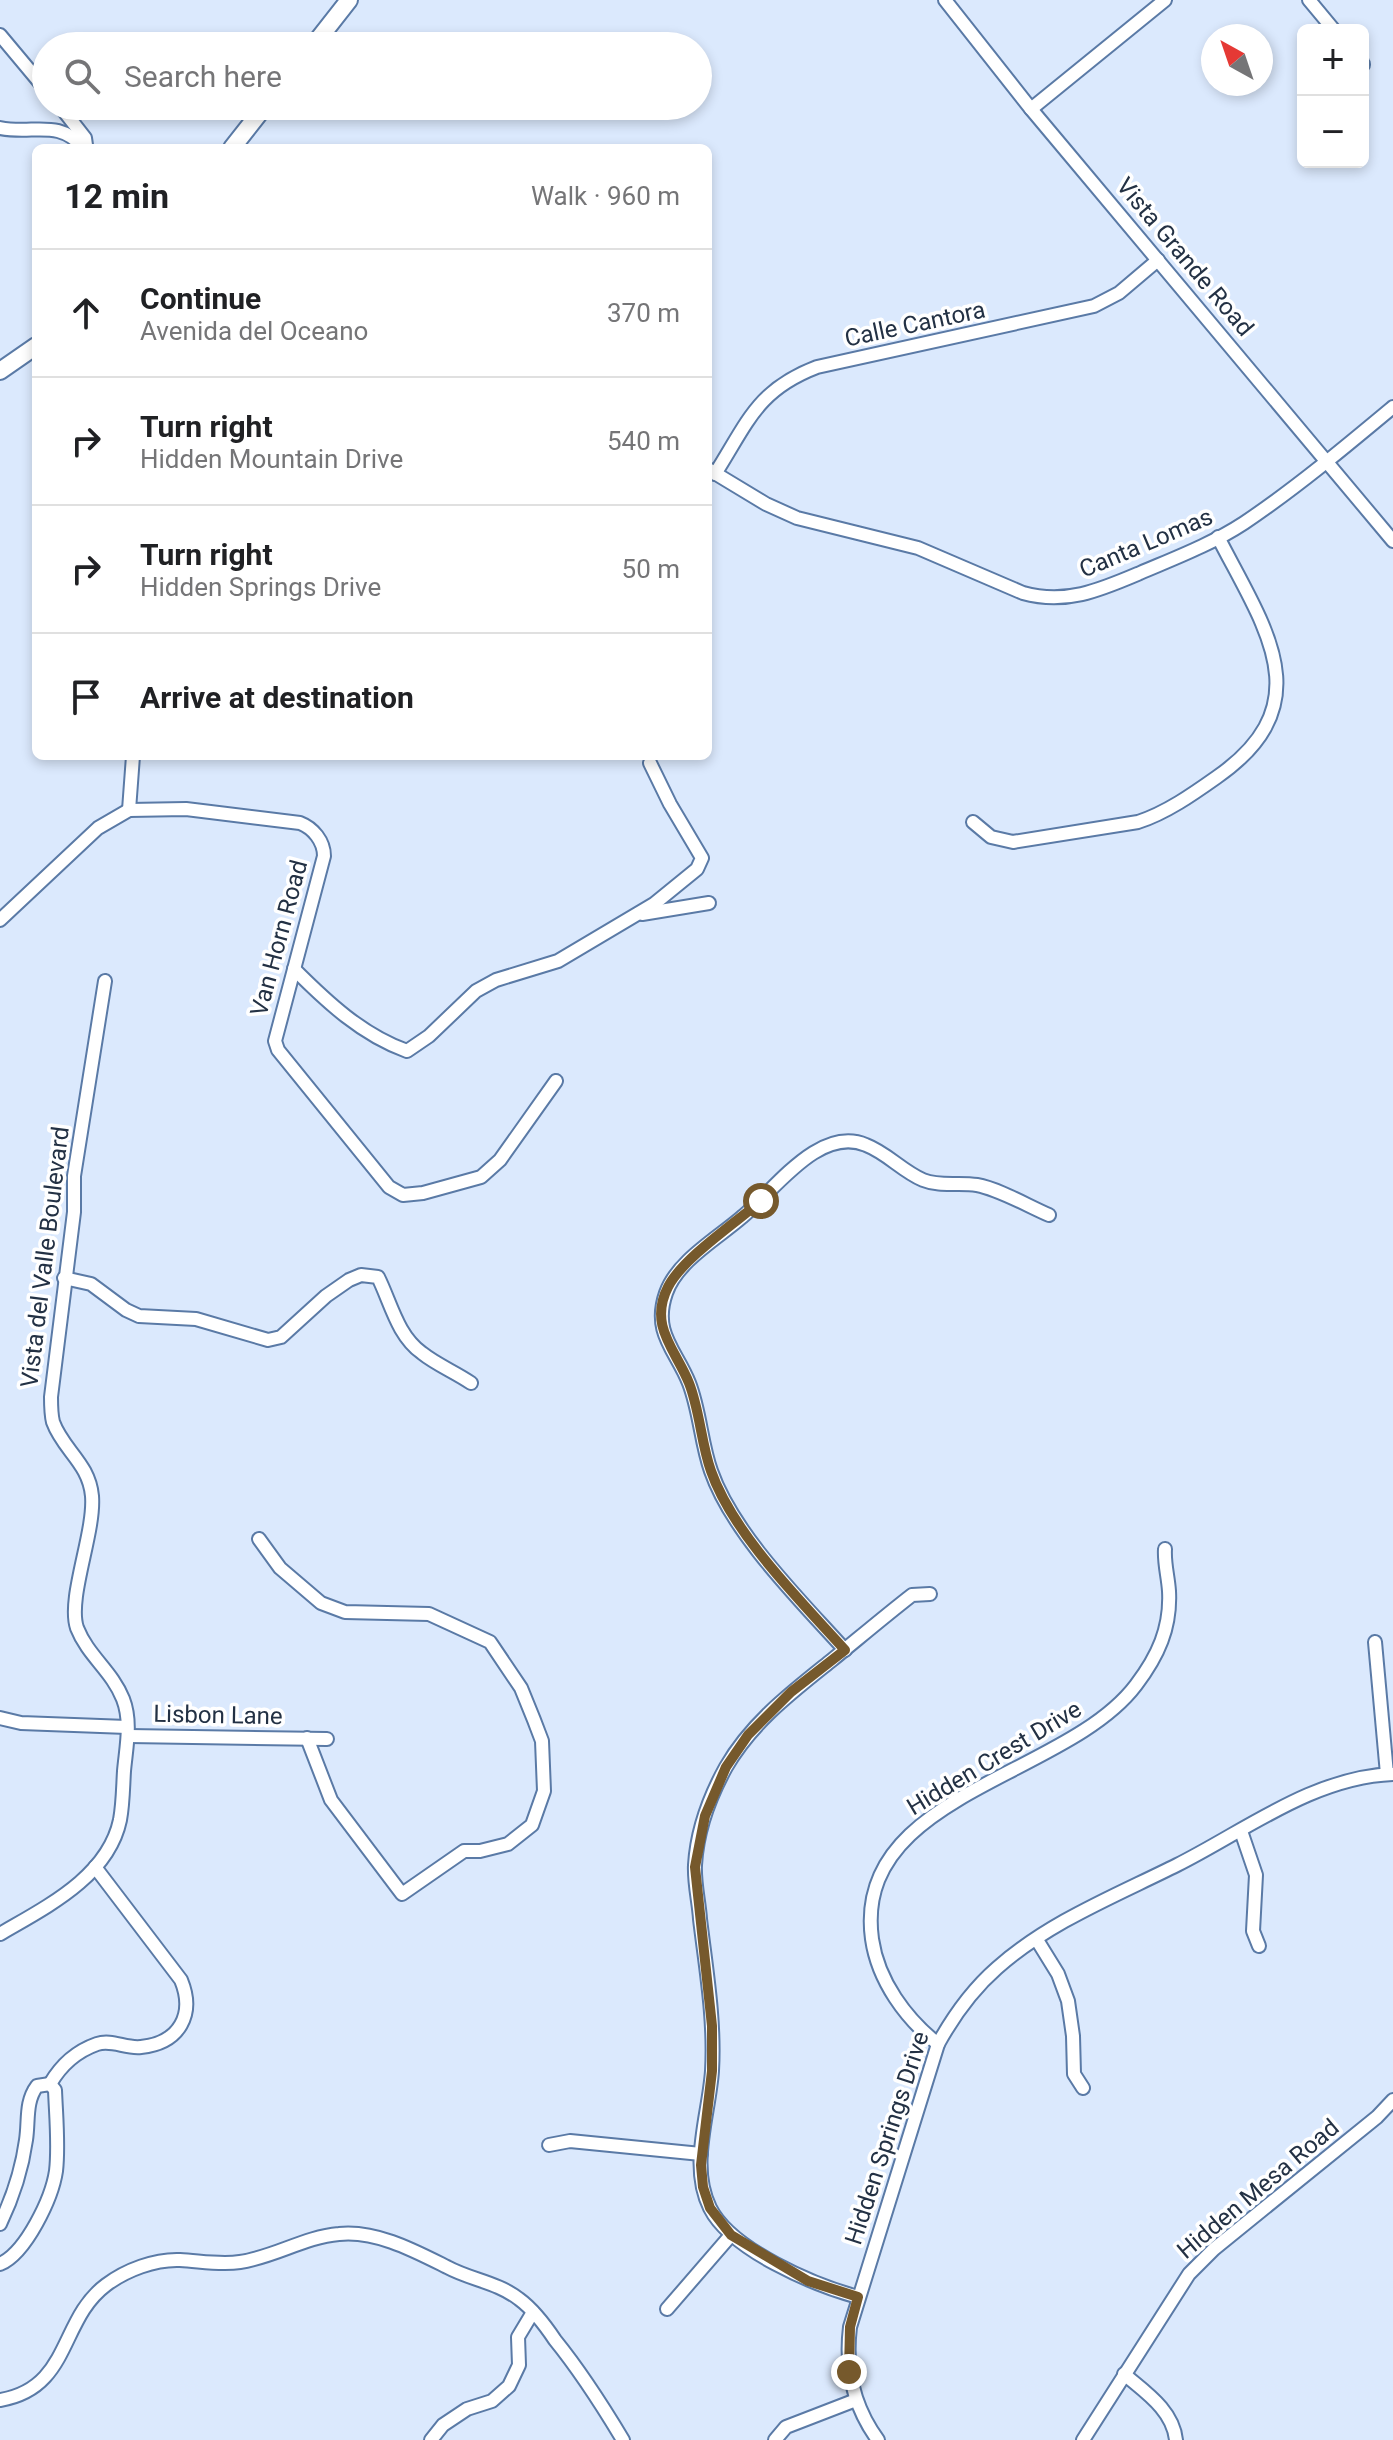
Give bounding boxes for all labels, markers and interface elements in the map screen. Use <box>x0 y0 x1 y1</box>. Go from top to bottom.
north arrow <box>1201 24 1273 96</box>
map controls <box>1297 24 1369 168</box>
button: + <box>1297 24 1369 96</box>
search box <box>32 32 712 120</box>
icon: search <box>60 54 104 98</box>
text: Search here <box>124 59 282 94</box>
button: − <box>1297 96 1369 168</box>
street label: Vista Grande Road <box>1111 172 1259 342</box>
text: 12 min <box>64 176 169 216</box>
text: Walk · 960 m <box>531 181 680 211</box>
text: Continue <box>140 281 261 316</box>
icon: ahead <box>64 291 108 335</box>
street label: Calle Cantora <box>842 295 988 353</box>
text: 370 m <box>607 298 680 328</box>
text: Avenida del Oceano <box>140 316 368 346</box>
text: Turn right <box>140 409 273 444</box>
icon: right <box>64 419 108 463</box>
text: 540 m <box>607 426 680 456</box>
text: Hidden Mountain Drive <box>140 444 403 474</box>
street label: Canta Lomas <box>1075 502 1217 584</box>
text: Turn right <box>140 537 273 572</box>
icon: right <box>64 547 108 591</box>
text: 50 m <box>622 554 680 584</box>
text: Hidden Springs Drive <box>140 572 381 602</box>
icon: arrive <box>64 675 108 719</box>
text: Arrive at destination <box>140 680 414 715</box>
street label: Van Horn Road <box>245 857 313 1019</box>
street label: Vista del Valle Boulevard <box>15 1125 75 1389</box>
route start <box>743 1183 779 1219</box>
street label: Hidden Crest Drive <box>902 1695 1086 1821</box>
street label: Lisbon Lane <box>153 1700 283 1730</box>
street label: Hidden Springs Drive <box>839 2028 935 2248</box>
street label: Hidden Mesa Road <box>1172 2113 1344 2265</box>
route end <box>831 2354 867 2390</box>

